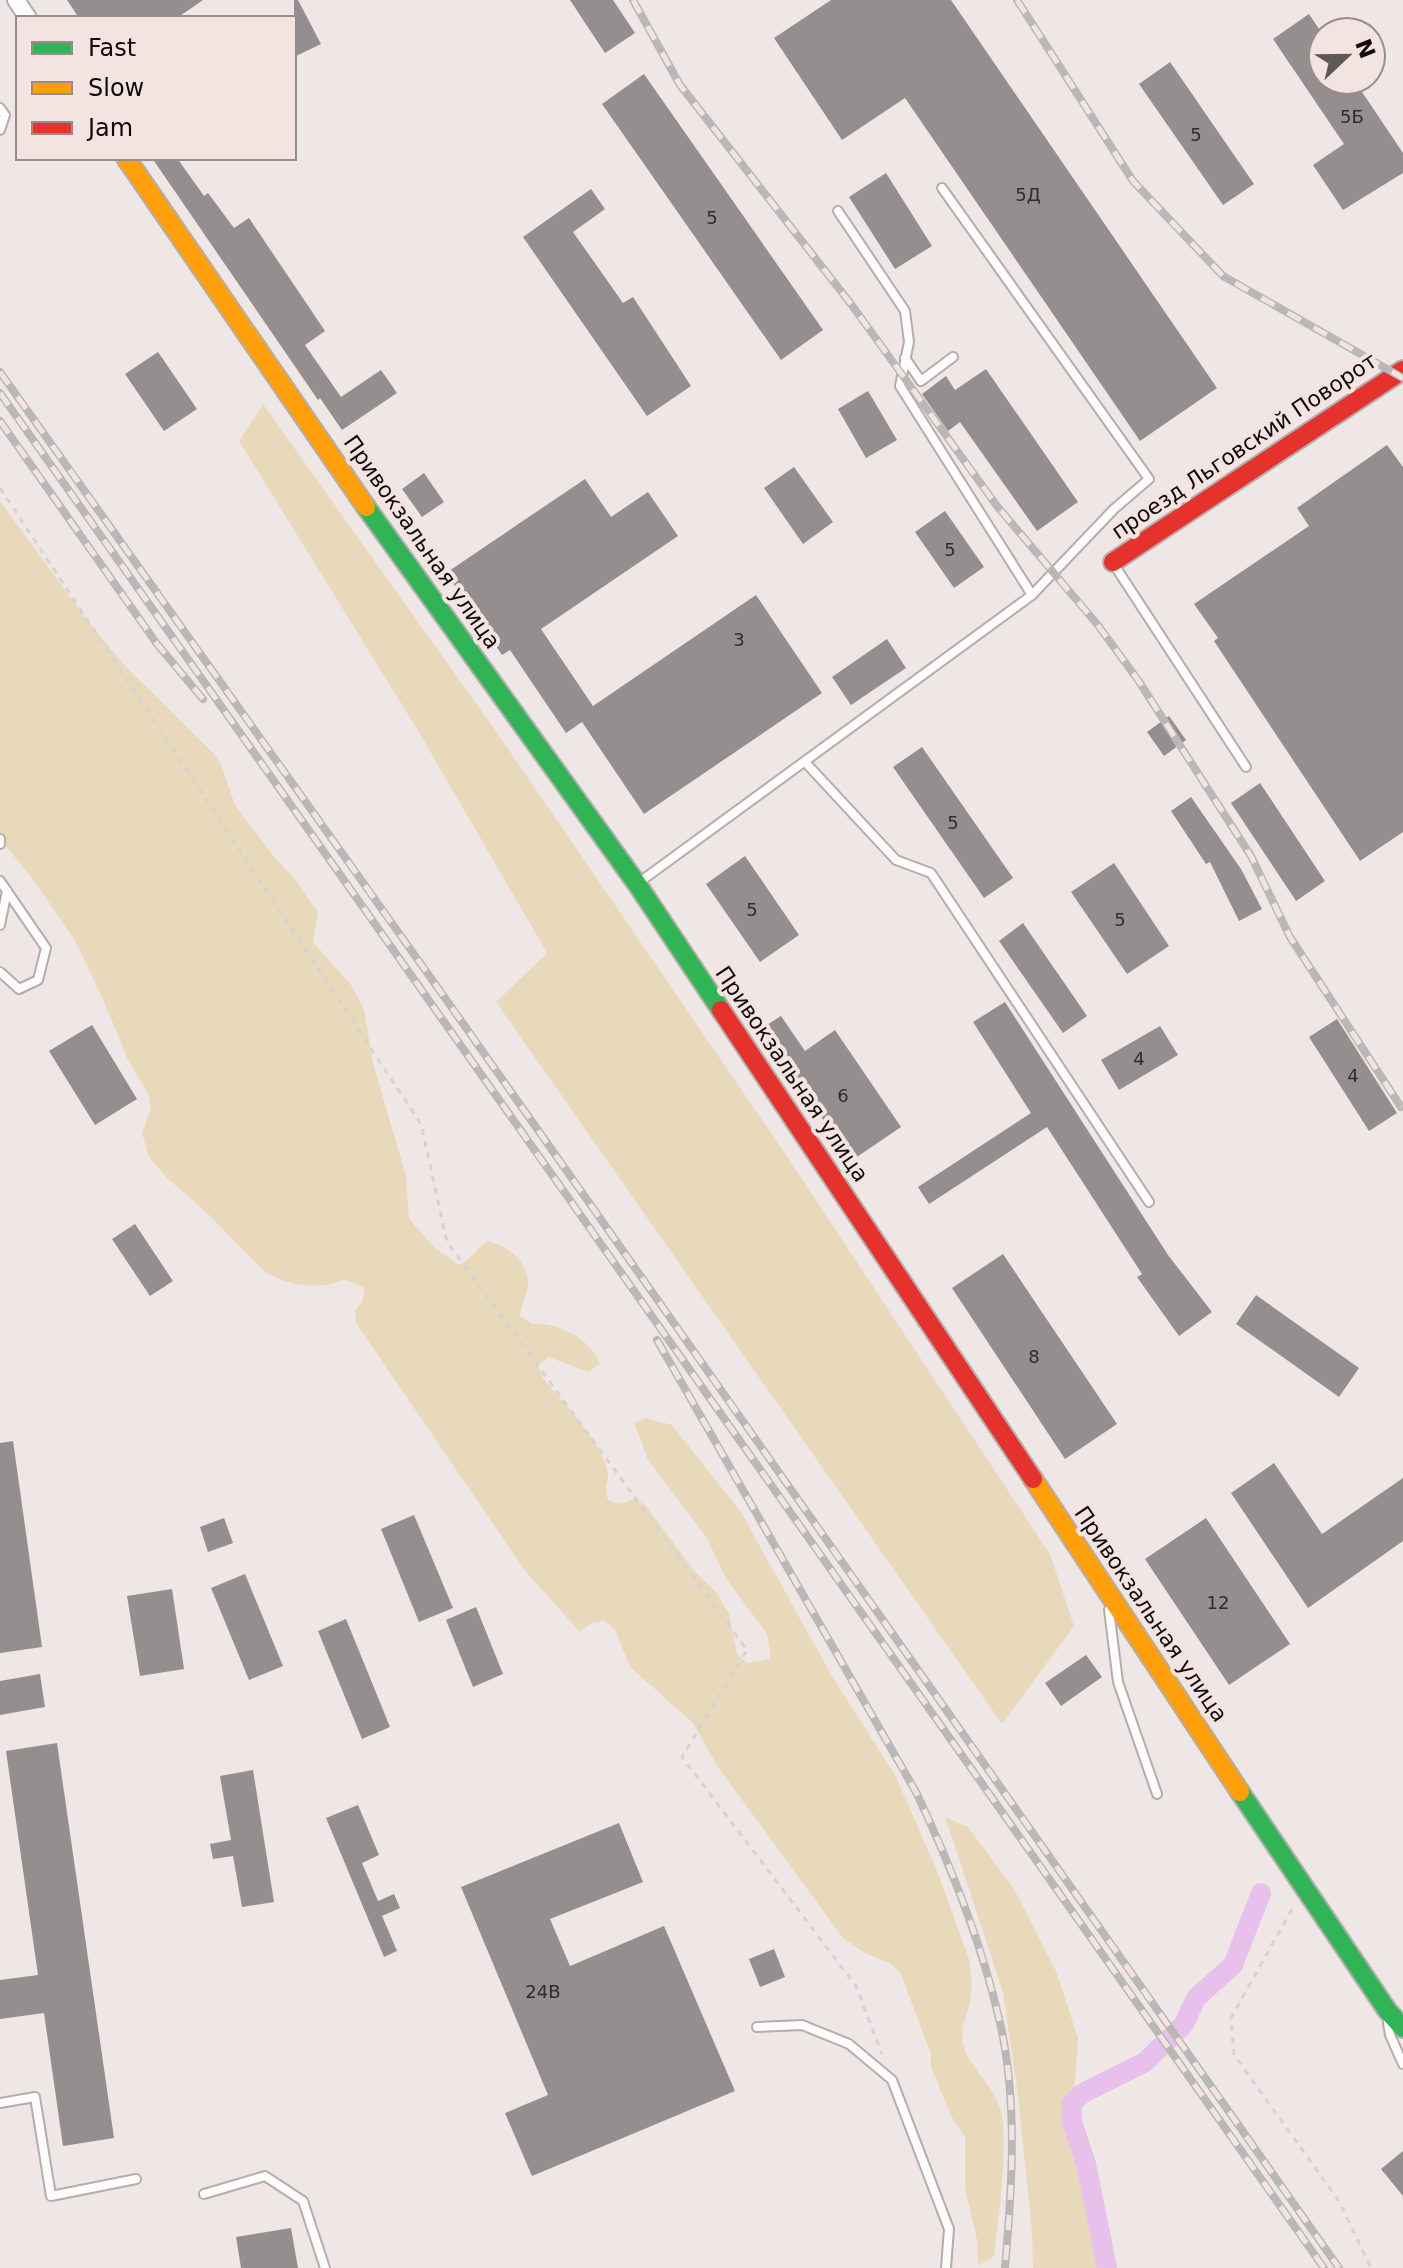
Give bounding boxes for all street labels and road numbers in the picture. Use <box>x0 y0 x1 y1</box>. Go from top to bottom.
street label: проезд Льговский Поворот <box>1107 348 1381 544</box>
street label: Привокзальная улица <box>339 431 505 653</box>
street label: Привокзальная улица <box>710 961 874 1187</box>
street label: Привокзальная улица <box>1069 1501 1233 1727</box>

